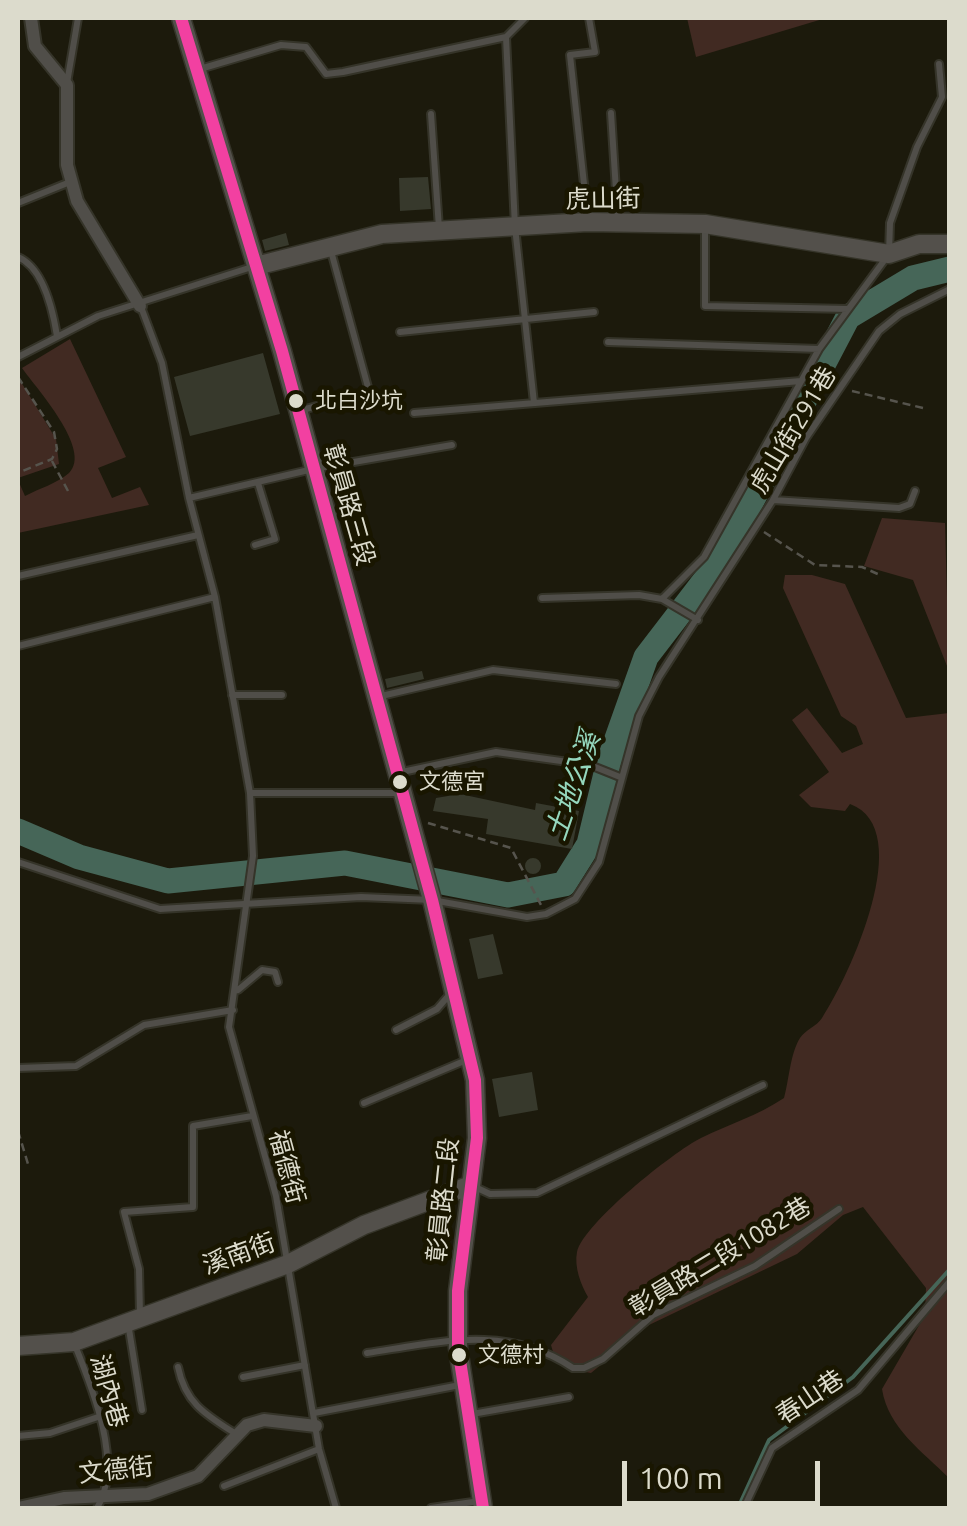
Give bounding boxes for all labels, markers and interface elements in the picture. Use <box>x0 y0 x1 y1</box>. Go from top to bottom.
street label: 虎山街 <box>565 183 641 215</box>
street label: 虎山街291巷 <box>743 361 843 499</box>
place label: 北白沙坑 <box>315 388 403 414</box>
marker: 北白沙坑 <box>286 391 306 411</box>
street label: 彰員路三段 <box>317 441 381 569</box>
water label: 土地公溪 <box>539 728 607 844</box>
place label: 文德宮 <box>419 769 485 795</box>
marker: 文德宮 <box>390 772 410 792</box>
street label: 福德街 <box>263 1127 311 1207</box>
street label: 彰員路二段 <box>422 1136 464 1264</box>
street label: 彰員路二段1082巷 <box>624 1191 816 1323</box>
street label: 溪南街 <box>199 1227 279 1281</box>
place label: 文德村 <box>478 1342 544 1368</box>
marker: 文德村 <box>449 1345 469 1365</box>
street label: 湖內巷 <box>84 1351 134 1431</box>
street label: 春山巷 <box>771 1364 849 1430</box>
scale bar <box>627 1441 824 1503</box>
street label: 文德街 <box>77 1451 155 1489</box>
text: 100 m <box>639 1461 723 1495</box>

